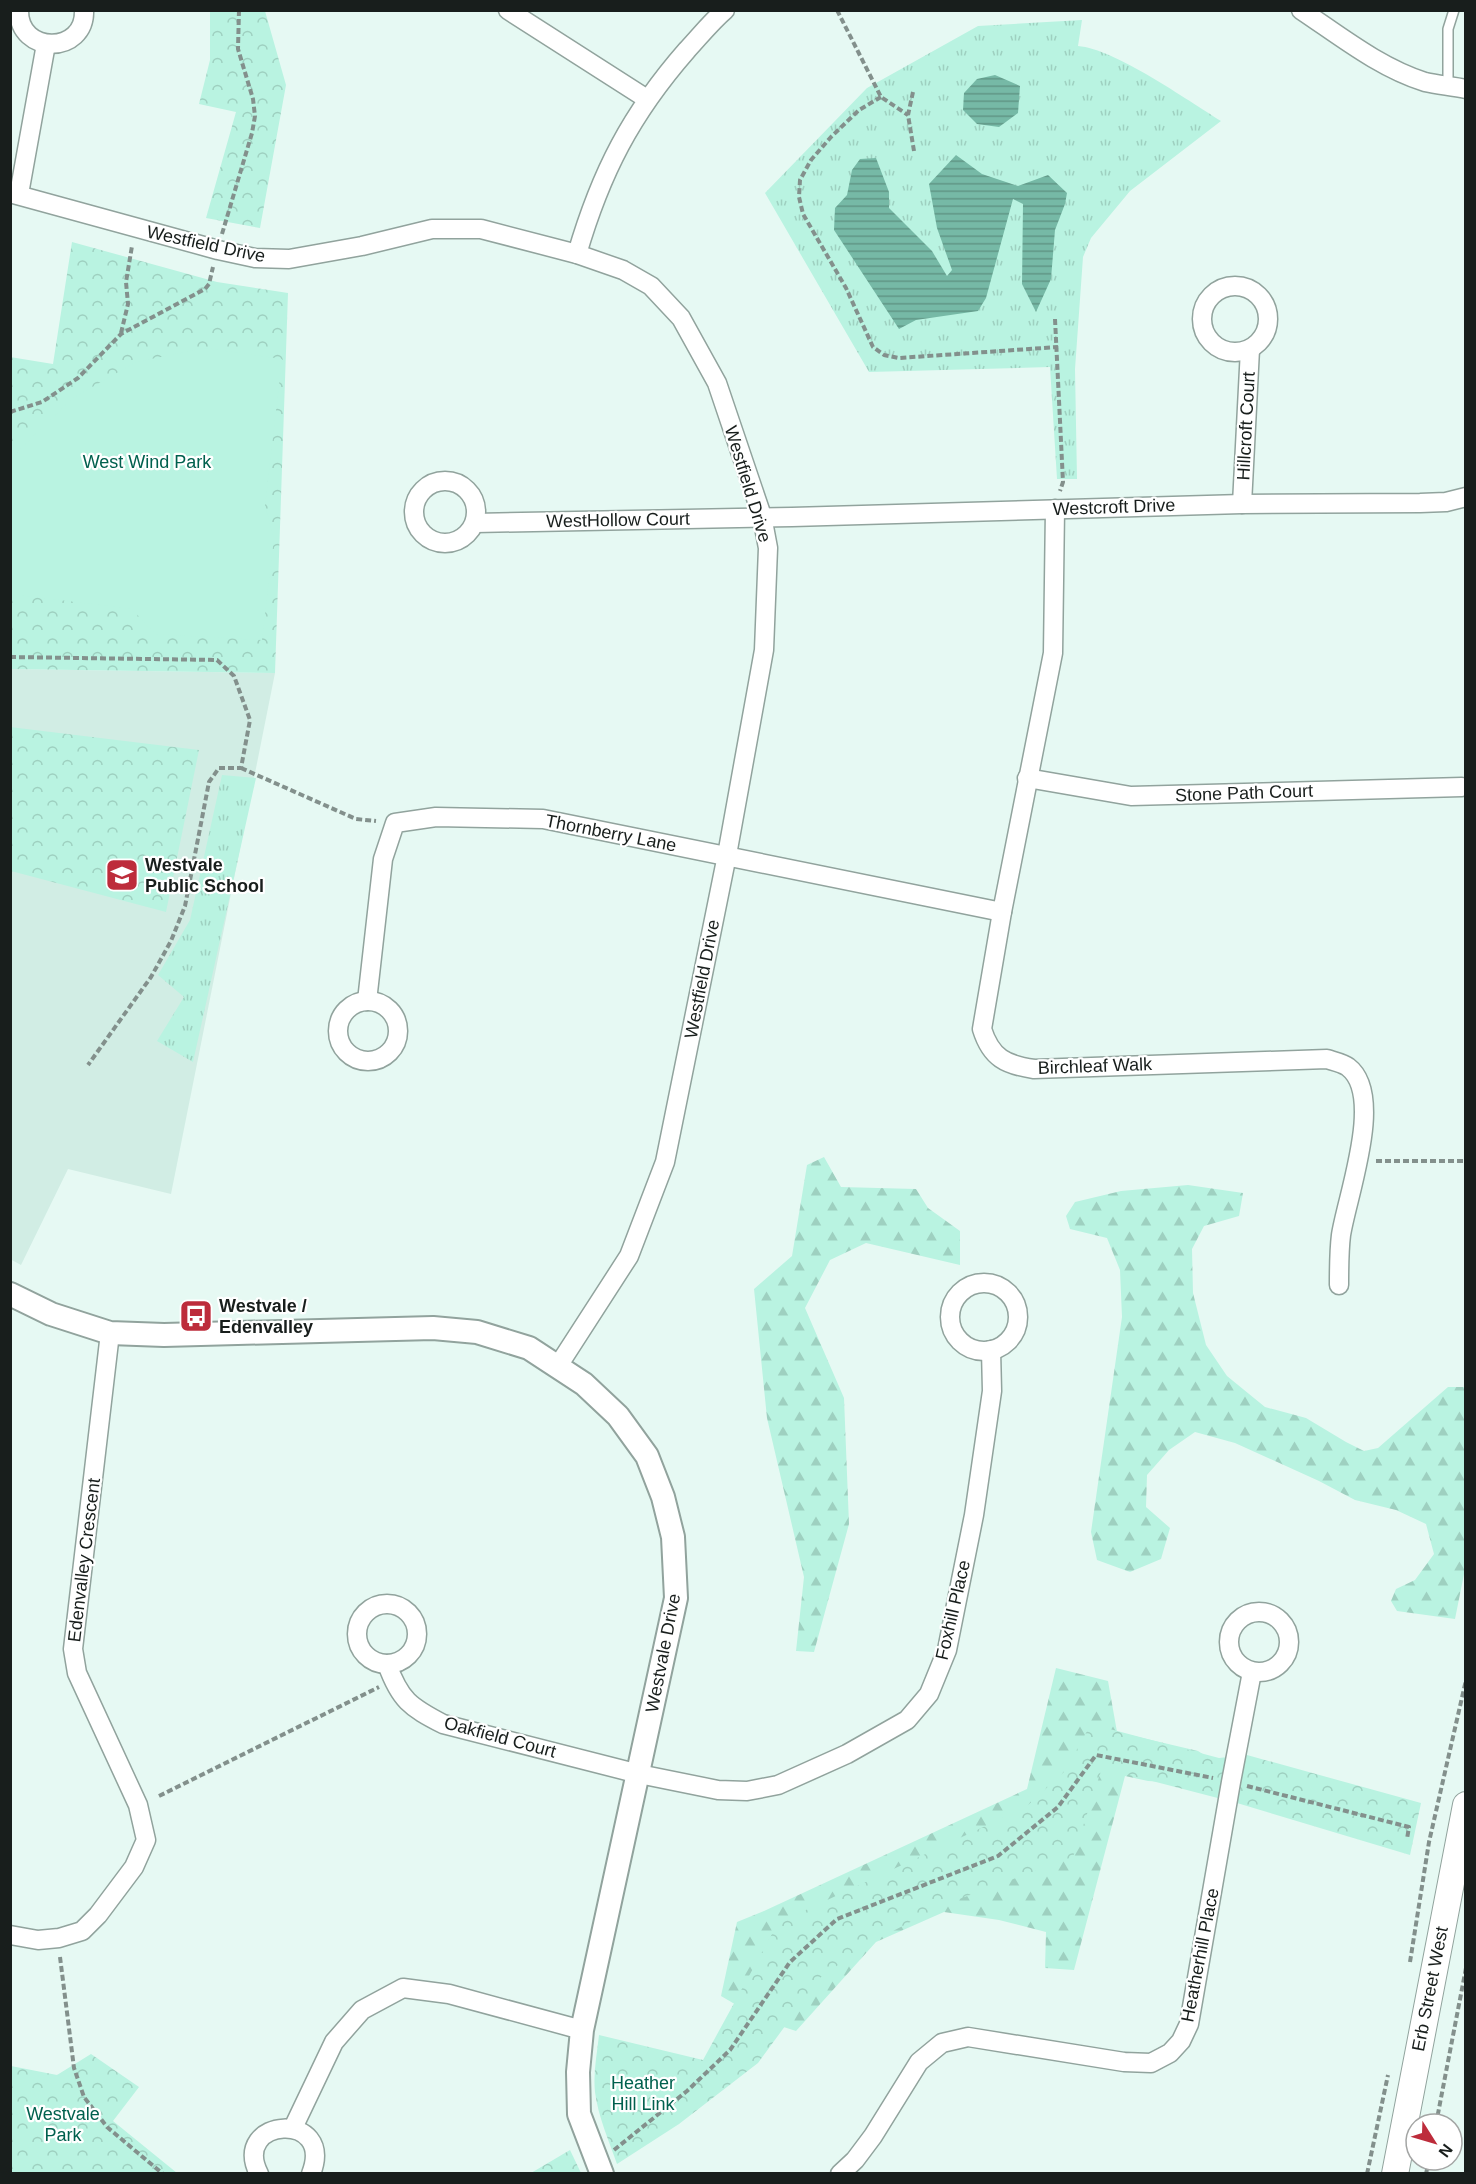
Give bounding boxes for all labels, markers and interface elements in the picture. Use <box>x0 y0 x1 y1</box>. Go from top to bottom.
street label: Westfield Drive <box>145 222 267 266</box>
street label: Hillcroft Court <box>1233 371 1259 481</box>
street label: Westfield Drive <box>721 423 775 545</box>
park label: West Wind Park <box>83 452 212 472</box>
street label: Westcroft Drive <box>1052 495 1176 519</box>
street label: WestHollow Court <box>546 509 690 531</box>
street label: Stone Path Court <box>1175 781 1313 805</box>
street label: Thornberry Lane <box>544 810 678 856</box>
place label: Westvale Public School <box>145 855 264 896</box>
school or university icon: Westvale Public School <box>104 857 140 893</box>
street label: Westfield Drive <box>681 918 723 1040</box>
street label: Birchleaf Walk <box>1037 1054 1153 1078</box>
place label: Westvale / Edenvalley <box>219 1296 313 1337</box>
bus stop icon: Westvale / Edenvalley <box>178 1298 214 1334</box>
street label: Edenvalley Crescent <box>64 1477 104 1643</box>
street label: Foxhill Place <box>932 1558 974 1662</box>
street label: Westvale Drive <box>642 1592 684 1714</box>
street label: Oakfield Court <box>442 1712 558 1762</box>
street label: Heatherhill Place <box>1177 1886 1223 2024</box>
street label: Erb Street West <box>1408 1925 1452 2053</box>
park label: Heather Hill Link <box>611 2073 676 2114</box>
park label: Westvale Park <box>26 2104 100 2145</box>
north arrow <box>1404 2112 1464 2172</box>
text: N <box>1435 2141 1456 2160</box>

